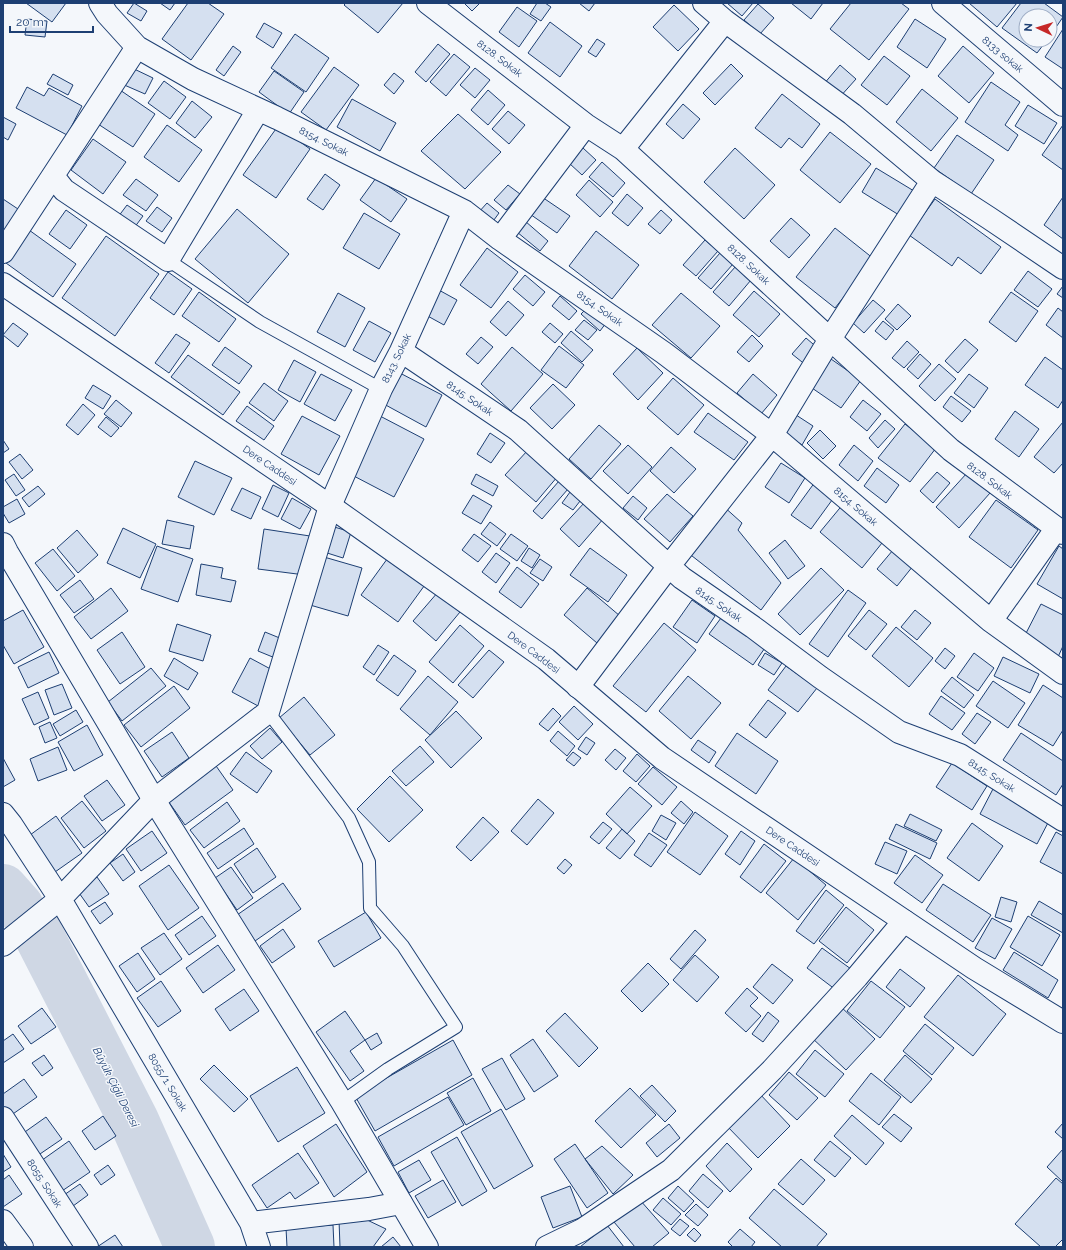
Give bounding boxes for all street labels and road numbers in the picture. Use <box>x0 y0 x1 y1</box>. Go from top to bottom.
street label: 8133 sokak <box>980 34 1026 75</box>
street label: 8128. Sokak <box>475 38 525 79</box>
street label: 8154. Sokak <box>297 125 351 158</box>
street label: 8128. Sokak <box>725 242 773 287</box>
street label: 8154. Sokak <box>575 289 625 329</box>
street label: 8143. Sokak <box>380 331 413 385</box>
street label: 8145. Sokak <box>444 379 496 418</box>
street label: Dere Caddesi <box>241 443 299 487</box>
street label: 8128. Sokak <box>965 460 1015 501</box>
street label: 8154. Sokak <box>832 485 880 528</box>
street label: 8145. Sokak <box>693 585 745 624</box>
street label: Dere Caddesi <box>505 629 562 676</box>
street label: 8145. Sokak <box>966 757 1018 795</box>
street label: Dere Caddesi <box>764 824 822 868</box>
street label: 8055/1. Sokak <box>146 1051 190 1114</box>
street label: 8055. Sokak <box>25 1157 65 1210</box>

